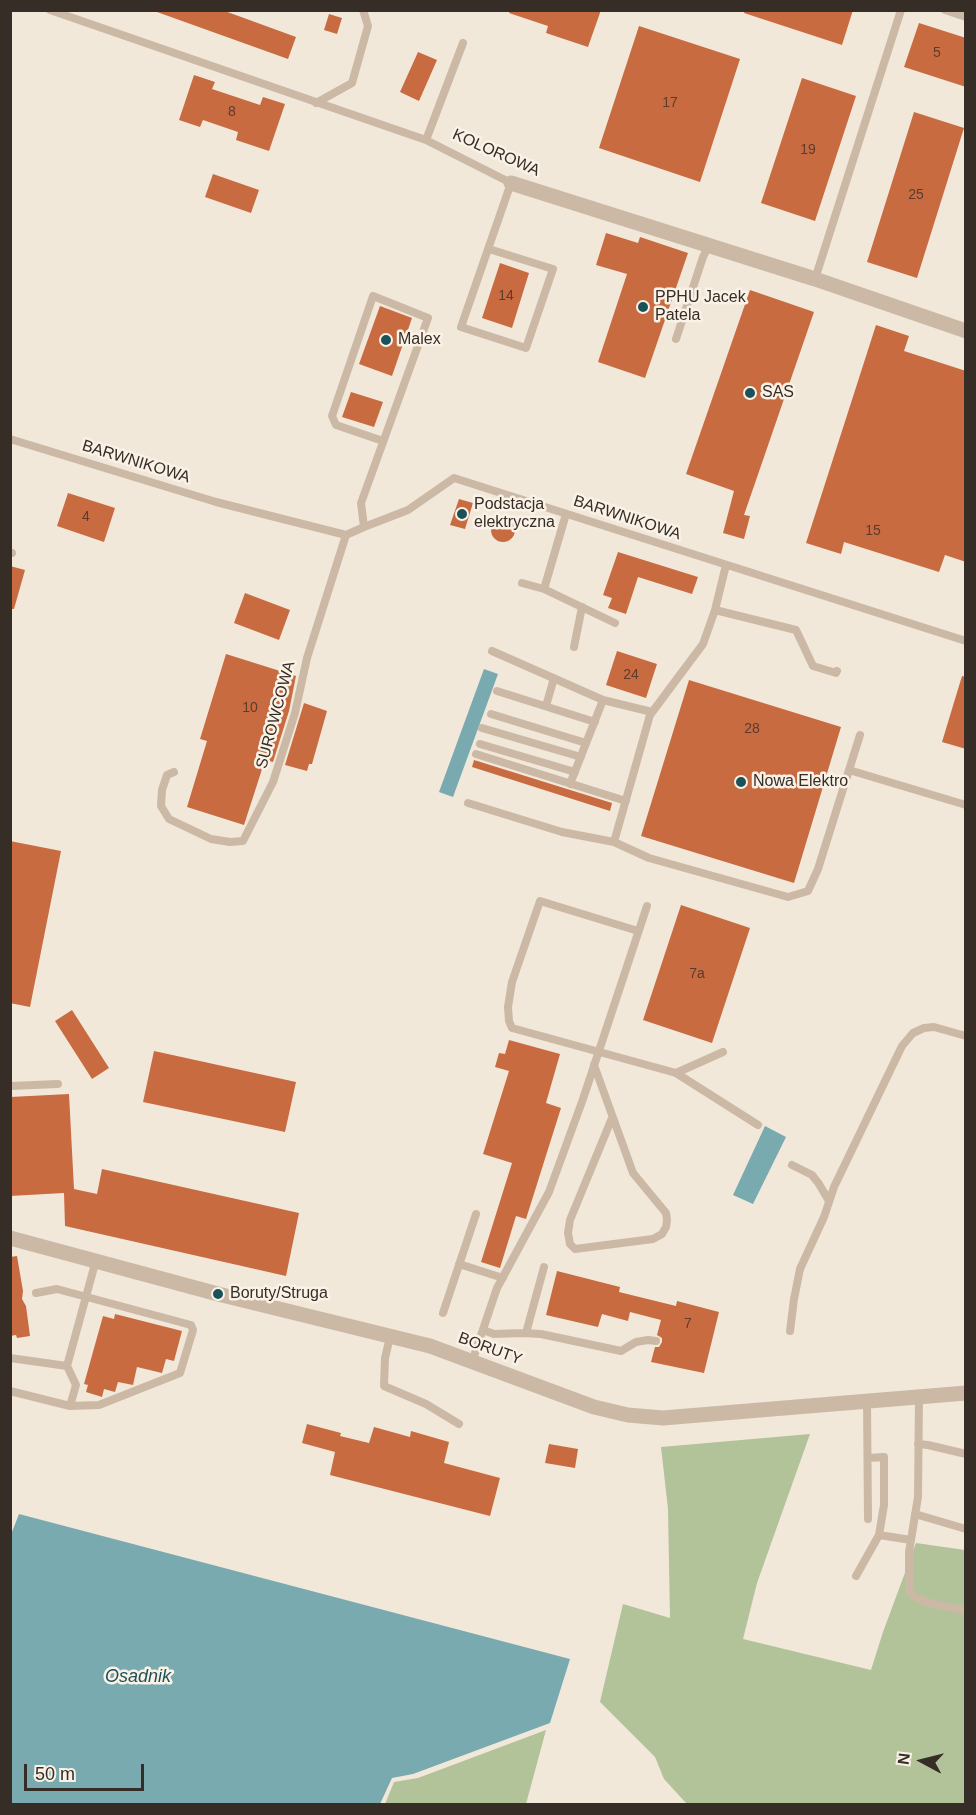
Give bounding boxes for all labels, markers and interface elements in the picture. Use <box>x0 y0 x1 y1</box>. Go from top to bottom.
house number: 5 <box>933 45 941 61</box>
house number: 17 <box>662 95 678 111</box>
house number: 8 <box>228 104 236 120</box>
street label: KOLOROWA <box>449 125 543 181</box>
house number: 19 <box>800 142 816 158</box>
house number: 25 <box>908 187 924 203</box>
house number: 14 <box>498 288 514 304</box>
place label: PPHU Jacek Patela <box>655 288 746 326</box>
marker: PPHU Jacek Patela <box>636 300 650 314</box>
place label: Malex <box>398 330 441 350</box>
marker: Malex <box>379 333 393 347</box>
place label: SAS <box>762 383 794 403</box>
marker: SAS <box>743 386 757 400</box>
street label: BARWNIKOWA <box>80 436 192 488</box>
street label: BARWNIKOWA <box>571 492 683 544</box>
place label: Podstacja elektryczna <box>474 495 555 533</box>
marker: Podstacja elektryczna <box>455 507 469 521</box>
house number: 4 <box>82 509 90 525</box>
house number: 15 <box>865 523 881 539</box>
street label: SUROWCOWA <box>252 659 300 771</box>
house number: 24 <box>623 667 639 683</box>
house number: 10 <box>242 700 258 716</box>
house number: 28 <box>744 721 760 737</box>
place label: Nowa Elektro <box>753 772 848 792</box>
marker: Nowa Elektro <box>734 775 748 789</box>
house number: 7a <box>689 966 705 982</box>
place label: Boruty/Struga <box>230 1284 328 1304</box>
marker: Boruty/Struga <box>211 1287 225 1301</box>
house number: 7 <box>684 1316 692 1332</box>
street label: BORUTY <box>455 1329 525 1369</box>
water label: Osadnik <box>105 1666 171 1688</box>
north arrow <box>892 1731 952 1791</box>
scale bar <box>27 1752 147 1790</box>
text: N <box>894 1752 913 1766</box>
text: 50 m <box>35 1764 75 1784</box>

